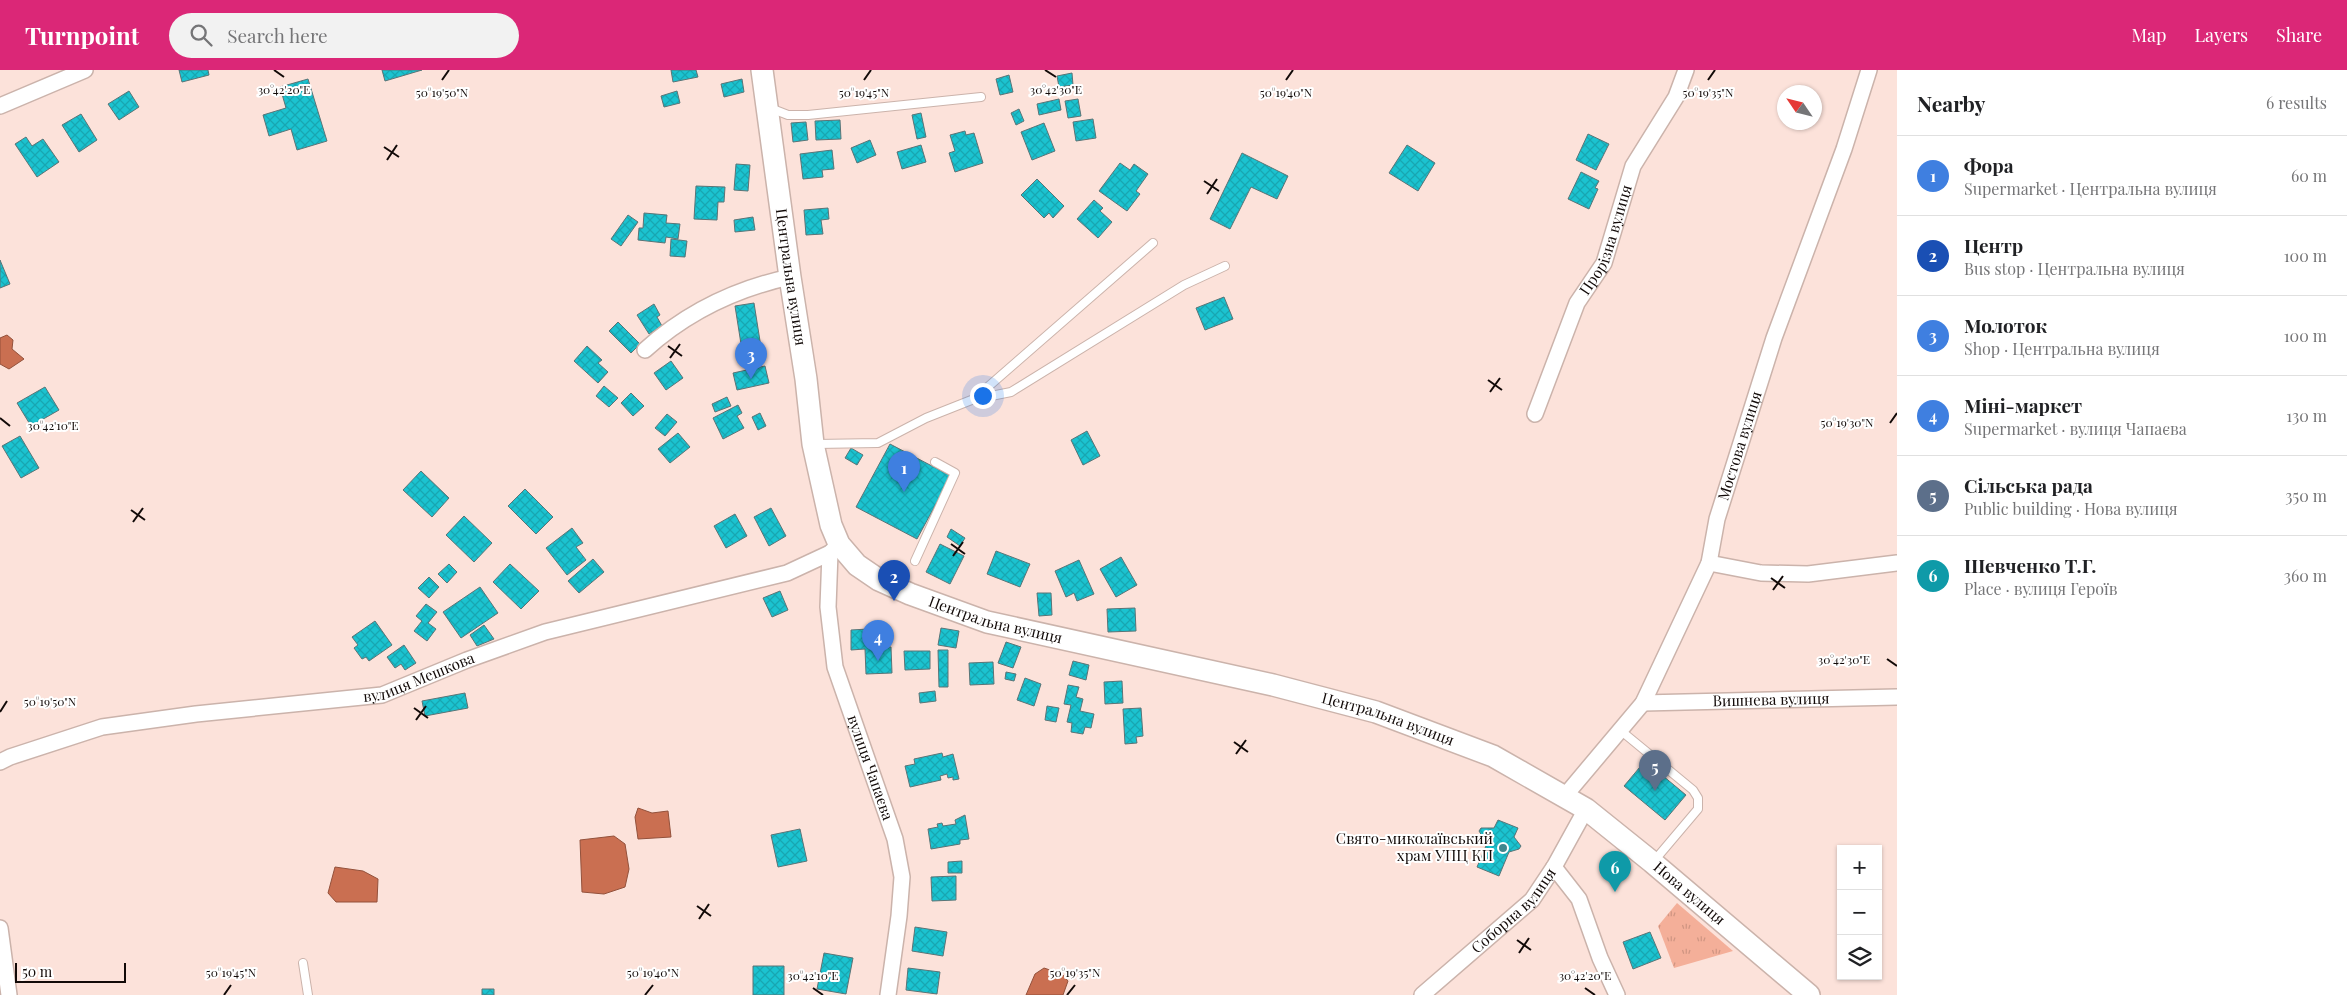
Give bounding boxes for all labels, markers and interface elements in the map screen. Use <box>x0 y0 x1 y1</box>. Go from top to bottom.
search box <box>169 13 519 58</box>
text: Turnpoint <box>25 19 139 51</box>
icon: search <box>187 21 215 49</box>
text: Search here <box>227 22 328 48</box>
text: Map <box>2131 23 2166 47</box>
text: Layers <box>2194 23 2248 47</box>
text: Share <box>2276 23 2322 47</box>
text: 30°42'20"E <box>258 81 310 97</box>
text: 30°42'30"E <box>1030 81 1082 97</box>
text: 50°19'50"N <box>416 84 469 100</box>
text: 50°19'45"N <box>839 84 890 100</box>
text: 50°19'40"N <box>1260 84 1313 100</box>
text: 50°19'35"N <box>1683 84 1734 100</box>
north arrow <box>1777 85 1822 130</box>
text: Nearby <box>1917 89 1986 117</box>
text: 6 results <box>2266 92 2327 113</box>
text: Фора <box>1964 152 2014 178</box>
text: 1 <box>1930 165 1936 186</box>
text: 60 m <box>2291 165 2327 186</box>
text: Supermarket · Центральна вулиця <box>1964 178 2217 199</box>
street label: Прорізна вулиця <box>1574 182 1636 299</box>
street label: Центральна вулиця <box>772 207 812 347</box>
text: Центр <box>1964 232 2023 258</box>
text: 2 <box>1929 245 1937 266</box>
text: 100 m <box>2284 245 2327 266</box>
text: Bus stop · Центральна вулиця <box>1964 258 2185 279</box>
text: Молоток <box>1964 312 2047 338</box>
text: 3 <box>1929 325 1937 346</box>
text: 100 m <box>2284 325 2327 346</box>
pin: 3 <box>735 338 767 379</box>
text: Shop · Центральна вулиця <box>1964 338 2160 359</box>
your location <box>970 383 996 409</box>
street label: Мостова вулиця <box>1713 388 1766 503</box>
text: Міні-маркет <box>1964 392 2082 418</box>
text: 4 <box>1929 405 1937 426</box>
text: 130 m <box>2286 405 2327 426</box>
text: 50°19'30"N <box>1821 414 1874 430</box>
text: 30°42'10"E <box>27 417 79 433</box>
text: Supermarket · вулиця Чапаєва <box>1964 418 2187 439</box>
pin: 1 <box>888 451 920 492</box>
text: Сільська рада <box>1964 472 2093 498</box>
text: 5 <box>1929 485 1937 506</box>
text: 350 m <box>2285 485 2327 506</box>
text: Public building · Нова вулиця <box>1964 498 2178 519</box>
text: Шевченко Т.Г. <box>1964 552 2096 578</box>
pin: 2 <box>878 560 910 601</box>
text: 6 <box>1929 565 1937 586</box>
text: 360 m <box>2284 565 2327 586</box>
text: Place · вулиця Героїв <box>1964 578 2118 599</box>
street label: Центральна вулиця <box>926 591 1064 647</box>
pin: 4 <box>862 620 894 661</box>
street label: вулиця Мешкова <box>362 647 477 706</box>
text: 30°42'30"E <box>1818 651 1870 667</box>
street label: Центральна вулиця <box>1320 687 1457 749</box>
street label: Вишнева вулиця <box>1712 688 1830 710</box>
text: 50°19'50"N <box>24 693 77 709</box>
street label: вулиця Чапаєва <box>843 712 899 823</box>
pin: 5 <box>1639 750 1671 791</box>
place label: Свято-миколаївський храм УПЦ КП <box>1336 828 1493 865</box>
marker: Свято-миколаївський храм УПЦ КП <box>1497 842 1509 854</box>
map controls <box>1837 845 1882 980</box>
button: + <box>1837 845 1882 890</box>
pin: 6 <box>1599 851 1631 892</box>
street label: Нова вулиця <box>1650 857 1730 929</box>
street label: Соборна вулиця <box>1466 864 1560 957</box>
button: − <box>1837 890 1882 935</box>
button: layers <box>1837 935 1882 980</box>
scale bar <box>15 960 126 983</box>
text: 50 m <box>22 962 52 981</box>
text: 50°19'45"N <box>206 964 257 980</box>
text: 50°19'40"N <box>627 964 680 980</box>
text: 50°19'35"N <box>1050 964 1101 980</box>
text: 30°42'10"E <box>787 967 839 983</box>
text: 30°42'20"E <box>1559 967 1611 983</box>

